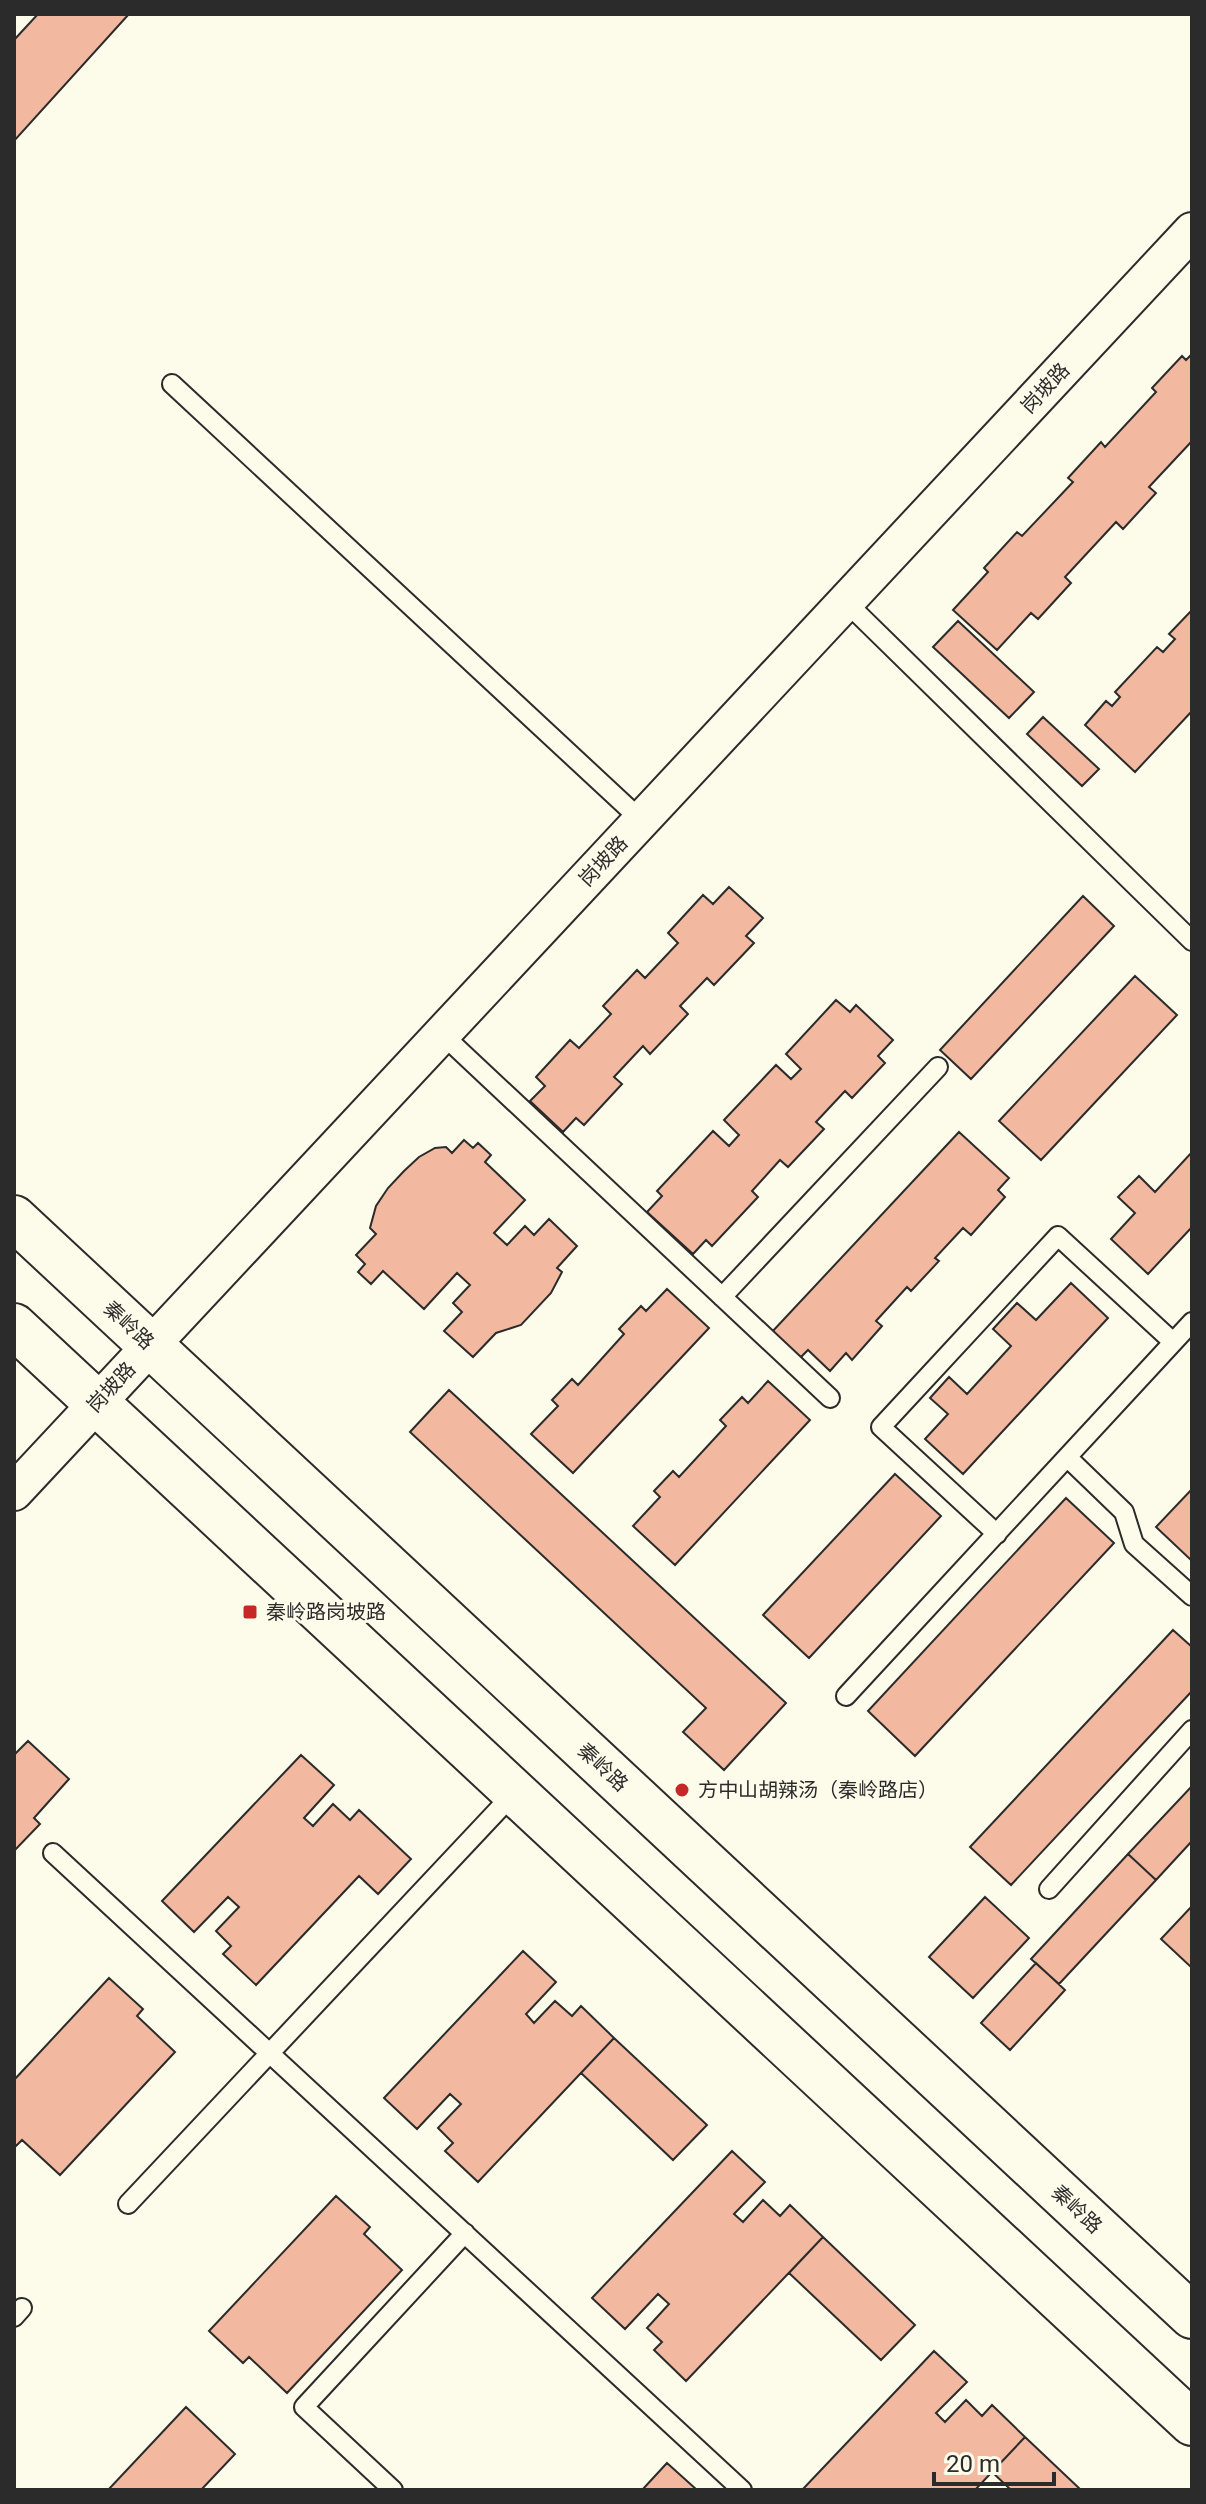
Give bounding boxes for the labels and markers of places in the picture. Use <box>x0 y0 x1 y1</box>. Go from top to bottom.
place label: 秦岭路岗坡路 <box>266 1600 386 1624</box>
marker: 秦岭路岗坡路 <box>241 1603 259 1621</box>
place label: 方中山胡辣汤（秦岭路店） <box>698 1778 938 1802</box>
marker: 方中山胡辣汤（秦岭路店） <box>673 1781 691 1799</box>

